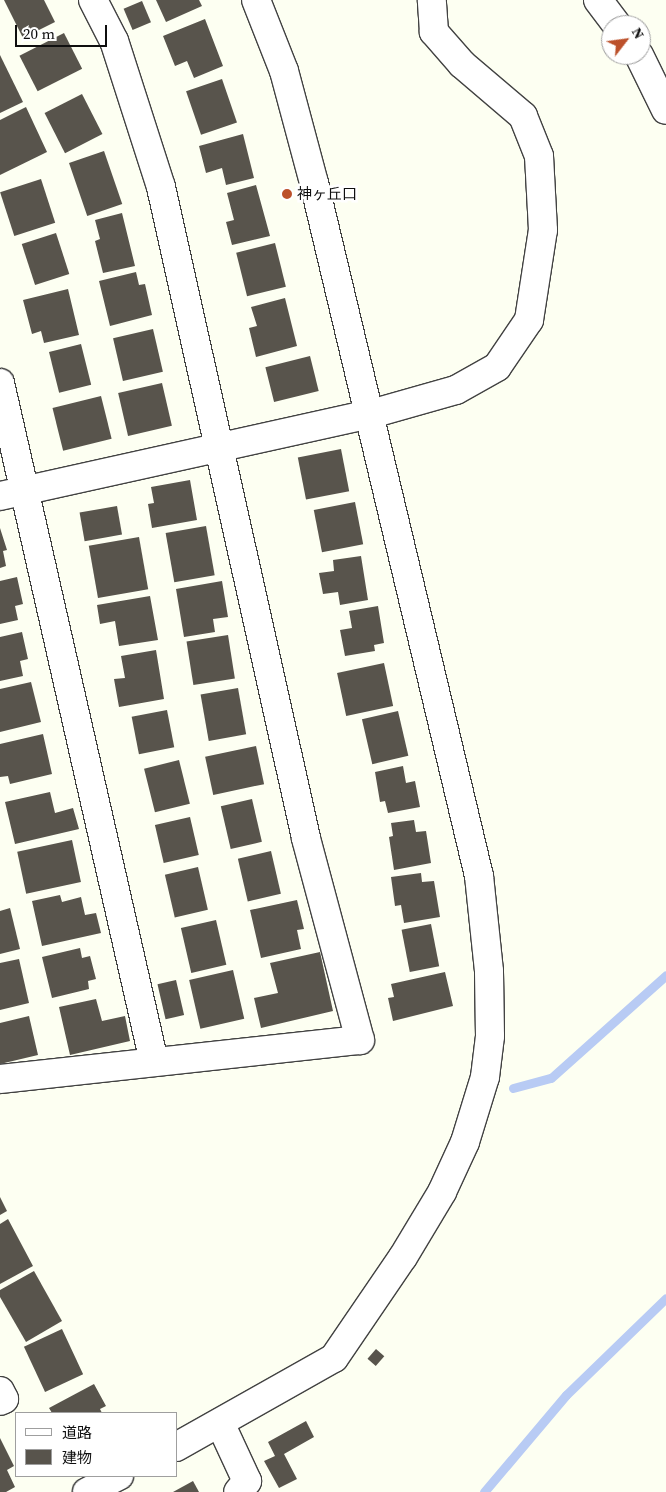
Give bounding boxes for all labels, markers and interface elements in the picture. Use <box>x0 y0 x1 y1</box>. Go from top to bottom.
scale bar <box>18 15 110 47</box>
north arrow <box>601 15 651 65</box>
text: 20 m <box>23 23 55 44</box>
text: N <box>627 24 649 42</box>
place label: 神ヶ丘口 <box>297 185 357 203</box>
marker: 神ヶ丘口 <box>281 188 293 200</box>
legend <box>15 1412 178 1477</box>
text: 道路 <box>62 1422 92 1443</box>
text: 建物 <box>62 1447 92 1468</box>

